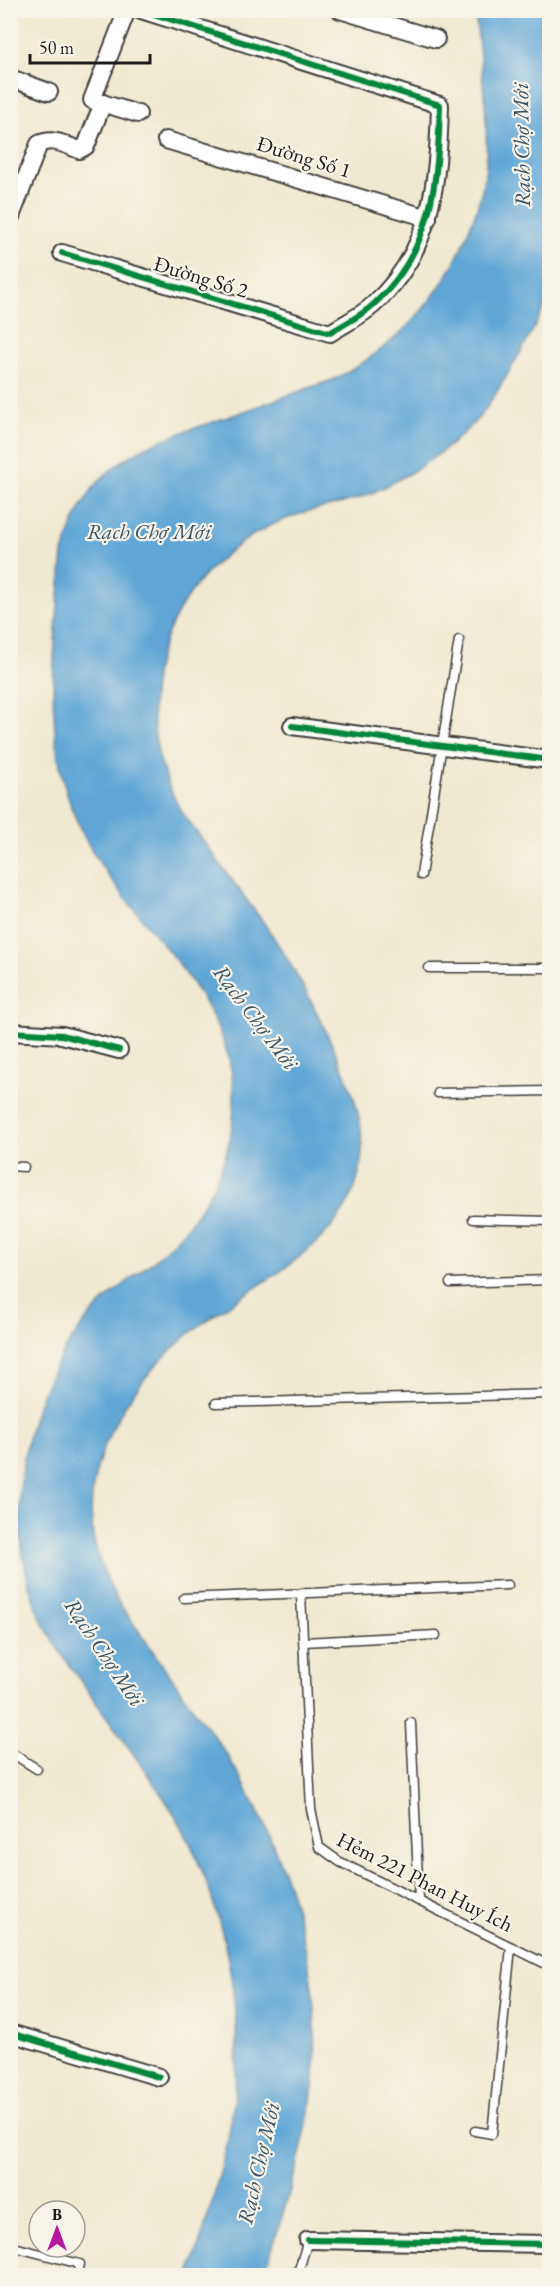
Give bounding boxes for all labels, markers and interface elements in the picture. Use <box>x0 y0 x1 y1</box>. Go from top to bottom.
scale bar <box>30 27 150 65</box>
text: 50 m <box>39 36 74 59</box>
water label: Rạch Chợ Mới <box>506 81 537 207</box>
street label: Đường Số 1 <box>254 129 355 184</box>
street label: Đường Số 2 <box>151 249 252 304</box>
water label: Rạch Chợ Mới <box>87 517 213 546</box>
water label: Rạch Chợ Mới <box>207 959 306 1077</box>
water label: Rạch Chợ Mới <box>58 1593 152 1713</box>
street label: Hẻm 221 Phan Huy Ích <box>333 1825 518 1938</box>
water label: Rạch Chợ Mới <box>230 2098 287 2227</box>
north arrow <box>27 2199 87 2259</box>
text: B <box>52 2204 62 2225</box>

